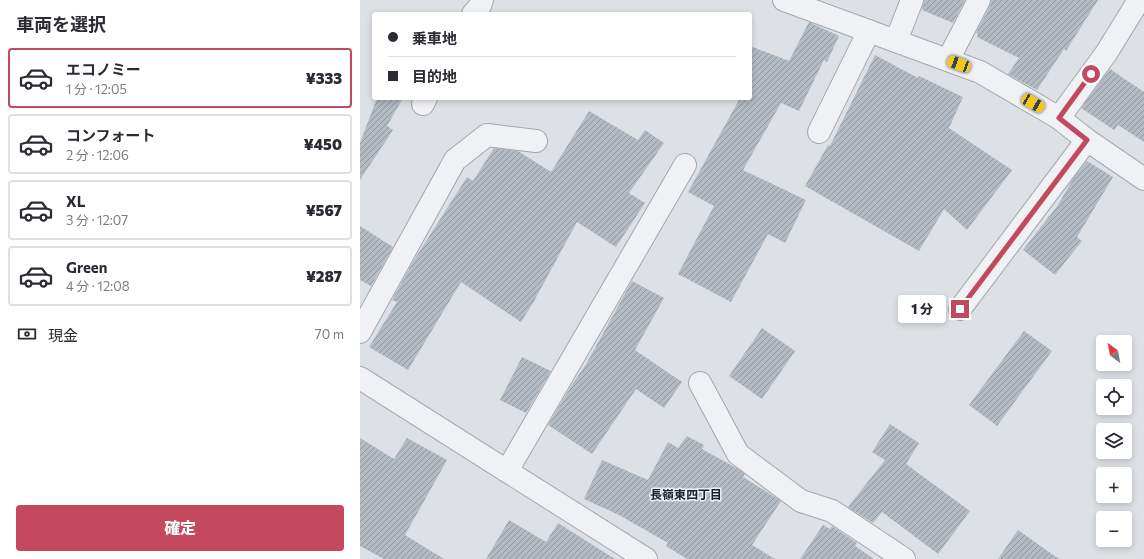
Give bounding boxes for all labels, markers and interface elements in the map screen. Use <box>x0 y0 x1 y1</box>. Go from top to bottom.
text: 車両を選択 <box>16 13 106 35</box>
text: 乗車地 <box>412 29 457 47</box>
car <box>946 54 972 74</box>
icon: car <box>18 60 54 96</box>
text: エコノミー <box>66 60 141 78</box>
route start <box>1082 65 1100 83</box>
text: 目的地 <box>412 67 457 85</box>
text: ¥333 <box>306 69 342 87</box>
text: 1 分 · 12:05 <box>66 81 127 97</box>
car <box>1020 92 1046 114</box>
icon: car <box>18 126 54 162</box>
text: コンフォート <box>66 126 156 144</box>
text: ¥450 <box>304 135 342 153</box>
text: 2 分 · 12:06 <box>66 147 129 163</box>
icon: car <box>18 192 54 228</box>
text: XL <box>66 192 85 210</box>
text: ¥567 <box>306 201 342 219</box>
text: 3 分 · 12:07 <box>66 212 128 228</box>
icon: car <box>18 258 54 294</box>
text: Green <box>66 258 107 276</box>
text: ¥287 <box>306 267 342 285</box>
text: 4 分 · 12:08 <box>66 278 130 294</box>
callout: 1 分 <box>898 295 946 323</box>
route end <box>951 300 969 318</box>
text: 1 分 <box>911 301 933 317</box>
icon: cash <box>16 323 38 345</box>
text: 現金 <box>48 326 78 344</box>
text: 70 m <box>315 326 344 342</box>
north arrow <box>1096 335 1132 371</box>
map controls <box>1096 335 1132 547</box>
button: locate <box>1096 379 1132 415</box>
button: layers <box>1096 423 1132 459</box>
button: + <box>1096 467 1132 503</box>
district label: 長嶺東四丁目 <box>650 487 722 501</box>
button: 確定 <box>16 505 344 551</box>
button: − <box>1096 511 1132 547</box>

